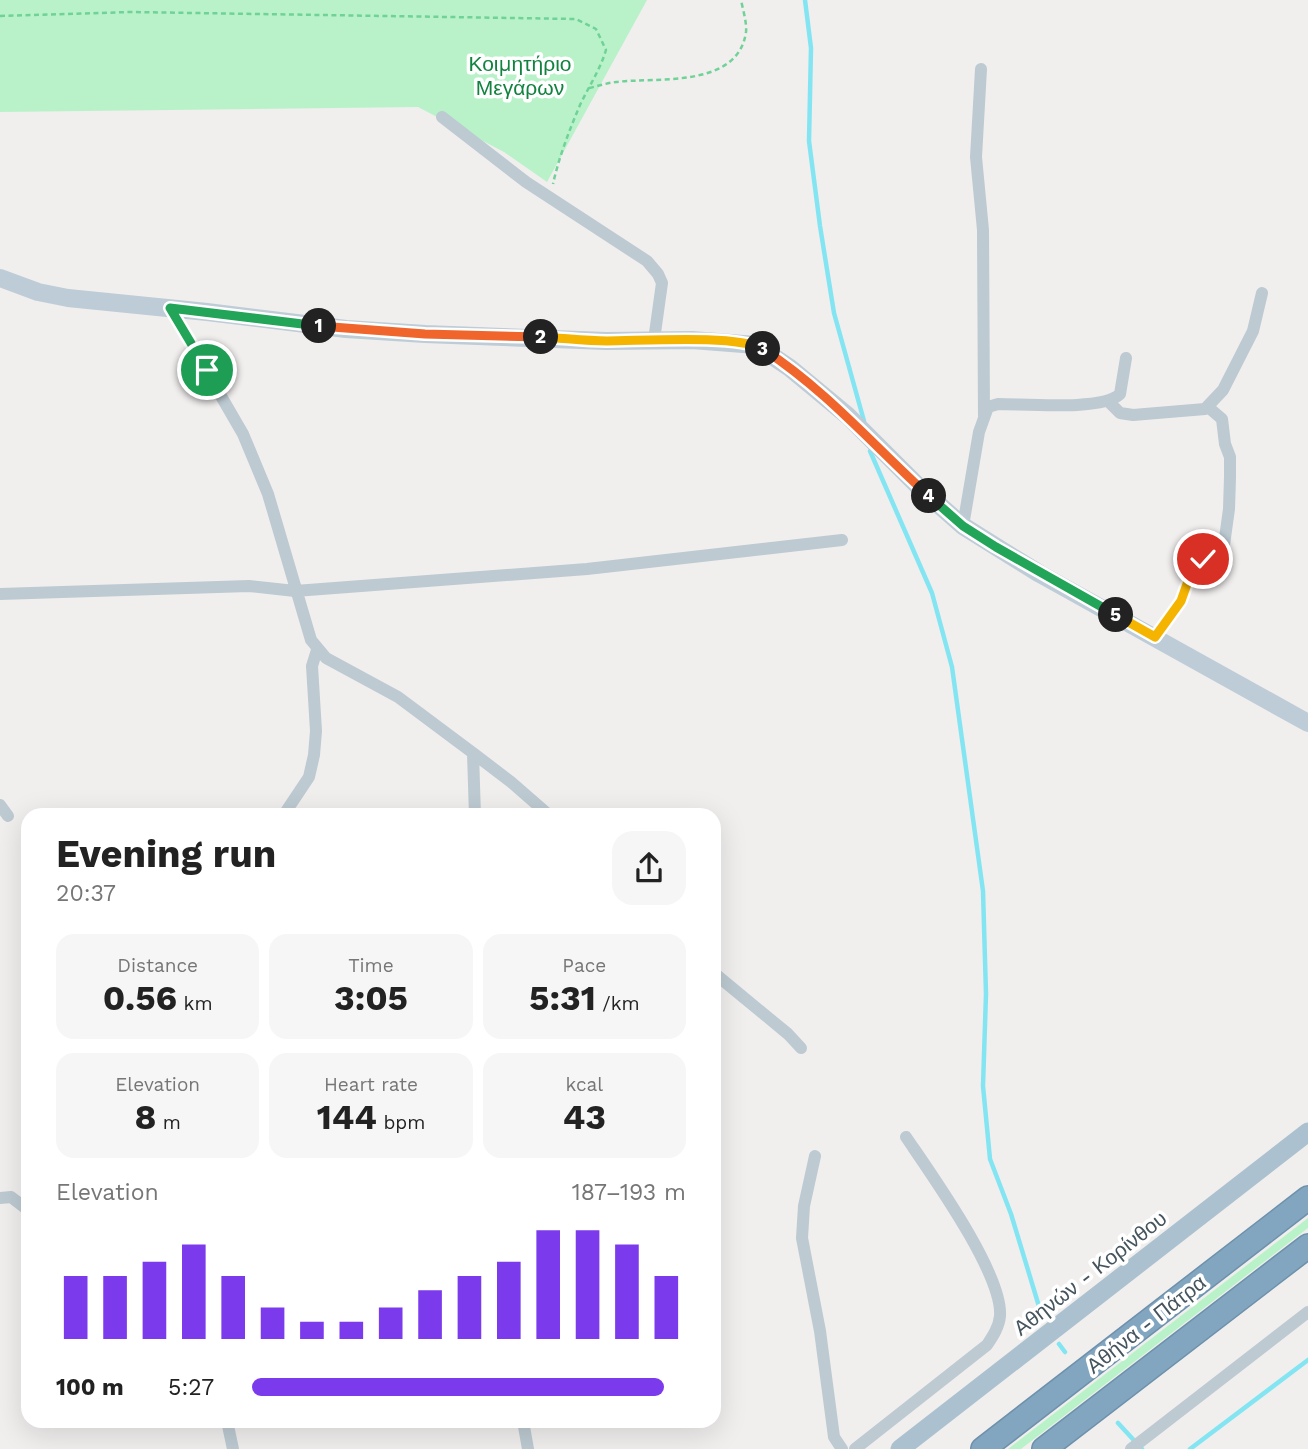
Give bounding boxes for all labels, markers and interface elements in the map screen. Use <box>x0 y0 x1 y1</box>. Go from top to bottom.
park label: Κοιμητήριο Μεγάρων <box>468 51 572 100</box>
pin: 1 <box>302 308 336 344</box>
text: 1 <box>314 314 323 337</box>
pin: 2 <box>524 320 558 354</box>
text: 2 <box>535 325 546 348</box>
pin: 3 <box>746 332 780 366</box>
text: 3 <box>757 337 768 360</box>
pin <box>177 340 237 400</box>
icon: arrive <box>188 351 226 389</box>
pin: 4 <box>912 478 946 514</box>
text: 4 <box>922 484 935 507</box>
pin <box>1173 529 1233 589</box>
icon: check <box>1184 540 1222 578</box>
pin: 5 <box>1098 598 1134 632</box>
text: 5 <box>1110 603 1121 626</box>
button: share <box>612 831 686 905</box>
text: Evening run <box>56 832 276 876</box>
text: 20:37 <box>56 880 116 907</box>
text: Distance <box>117 954 198 977</box>
text: Time <box>348 954 394 977</box>
text: Pace <box>562 954 606 977</box>
text: 0.56 <box>103 977 177 1019</box>
text: 3:05 <box>334 977 408 1019</box>
text: 5:31 <box>529 977 596 1019</box>
text: km <box>177 992 213 1015</box>
text: /km <box>596 992 640 1015</box>
text: Elevation <box>115 1073 200 1096</box>
text: Heart rate <box>324 1073 418 1096</box>
text: kcal <box>566 1073 603 1096</box>
text: 8 <box>134 1096 156 1138</box>
text: 144 <box>317 1096 377 1138</box>
text: 43 <box>563 1096 606 1138</box>
text: m <box>156 1111 181 1134</box>
text: bpm <box>377 1111 425 1134</box>
text: Elevation <box>56 1179 159 1206</box>
text: 187–193 m <box>572 1179 686 1206</box>
street label: Αθηνών - Κορίνθου <box>1009 1206 1171 1340</box>
street label: Αθήνα - Πάτρα <box>1081 1270 1211 1378</box>
text: 100 m <box>56 1374 124 1401</box>
text: 5:27 <box>168 1374 214 1401</box>

